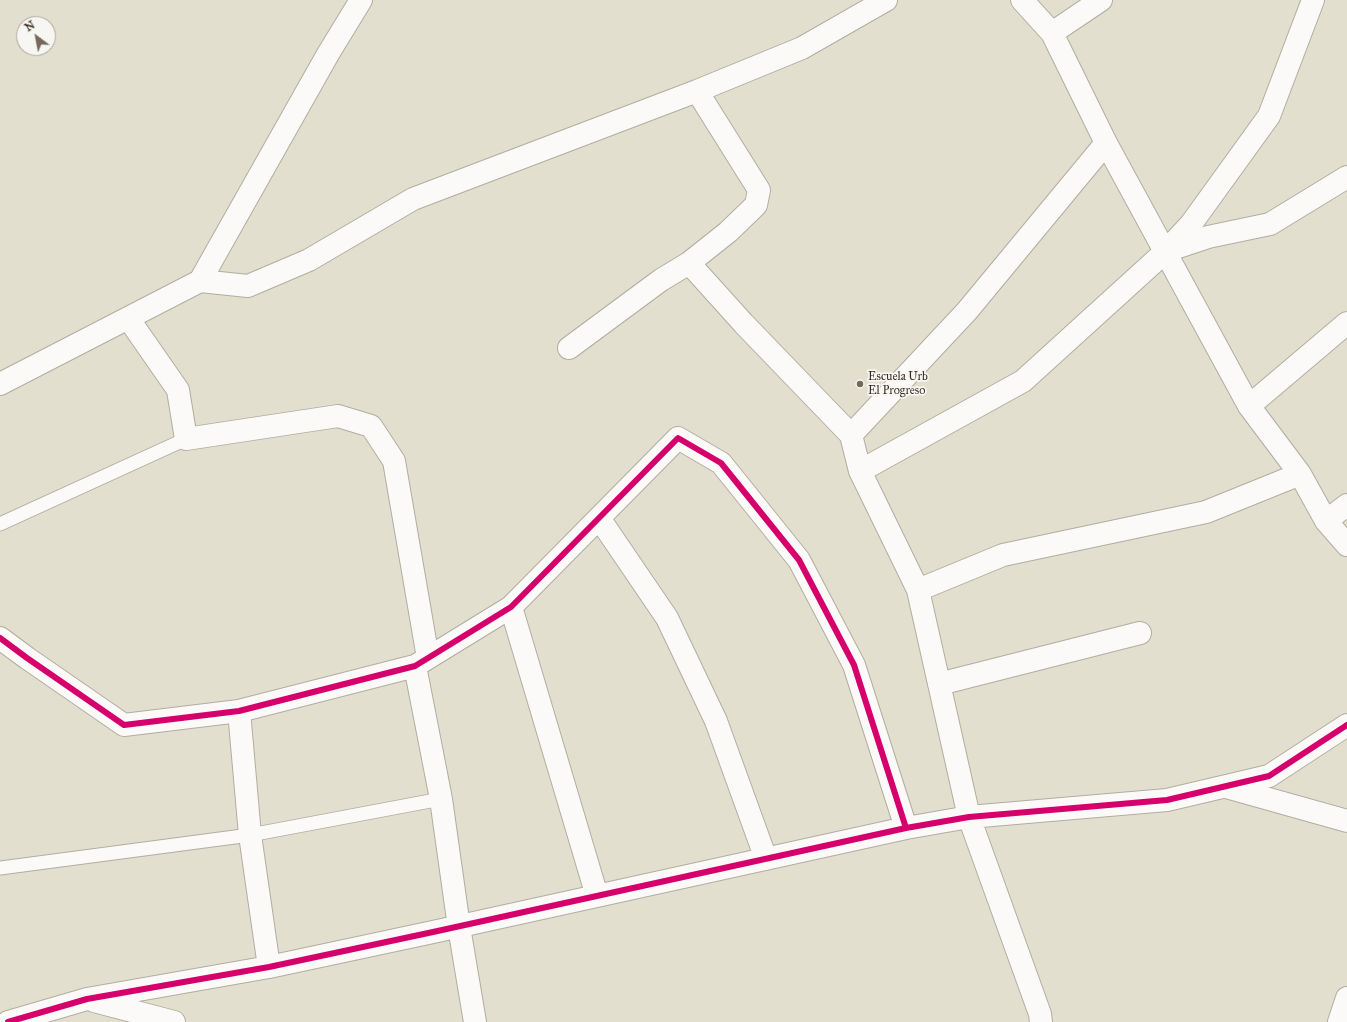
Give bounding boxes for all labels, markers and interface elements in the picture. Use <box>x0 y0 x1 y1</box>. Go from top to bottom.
north arrow <box>16 16 56 56</box>
text: N <box>22 18 37 34</box>
place label: Escuela Urb El Progreso <box>868 370 928 398</box>
marker: Escuela Urb El Progreso <box>855 379 865 389</box>

